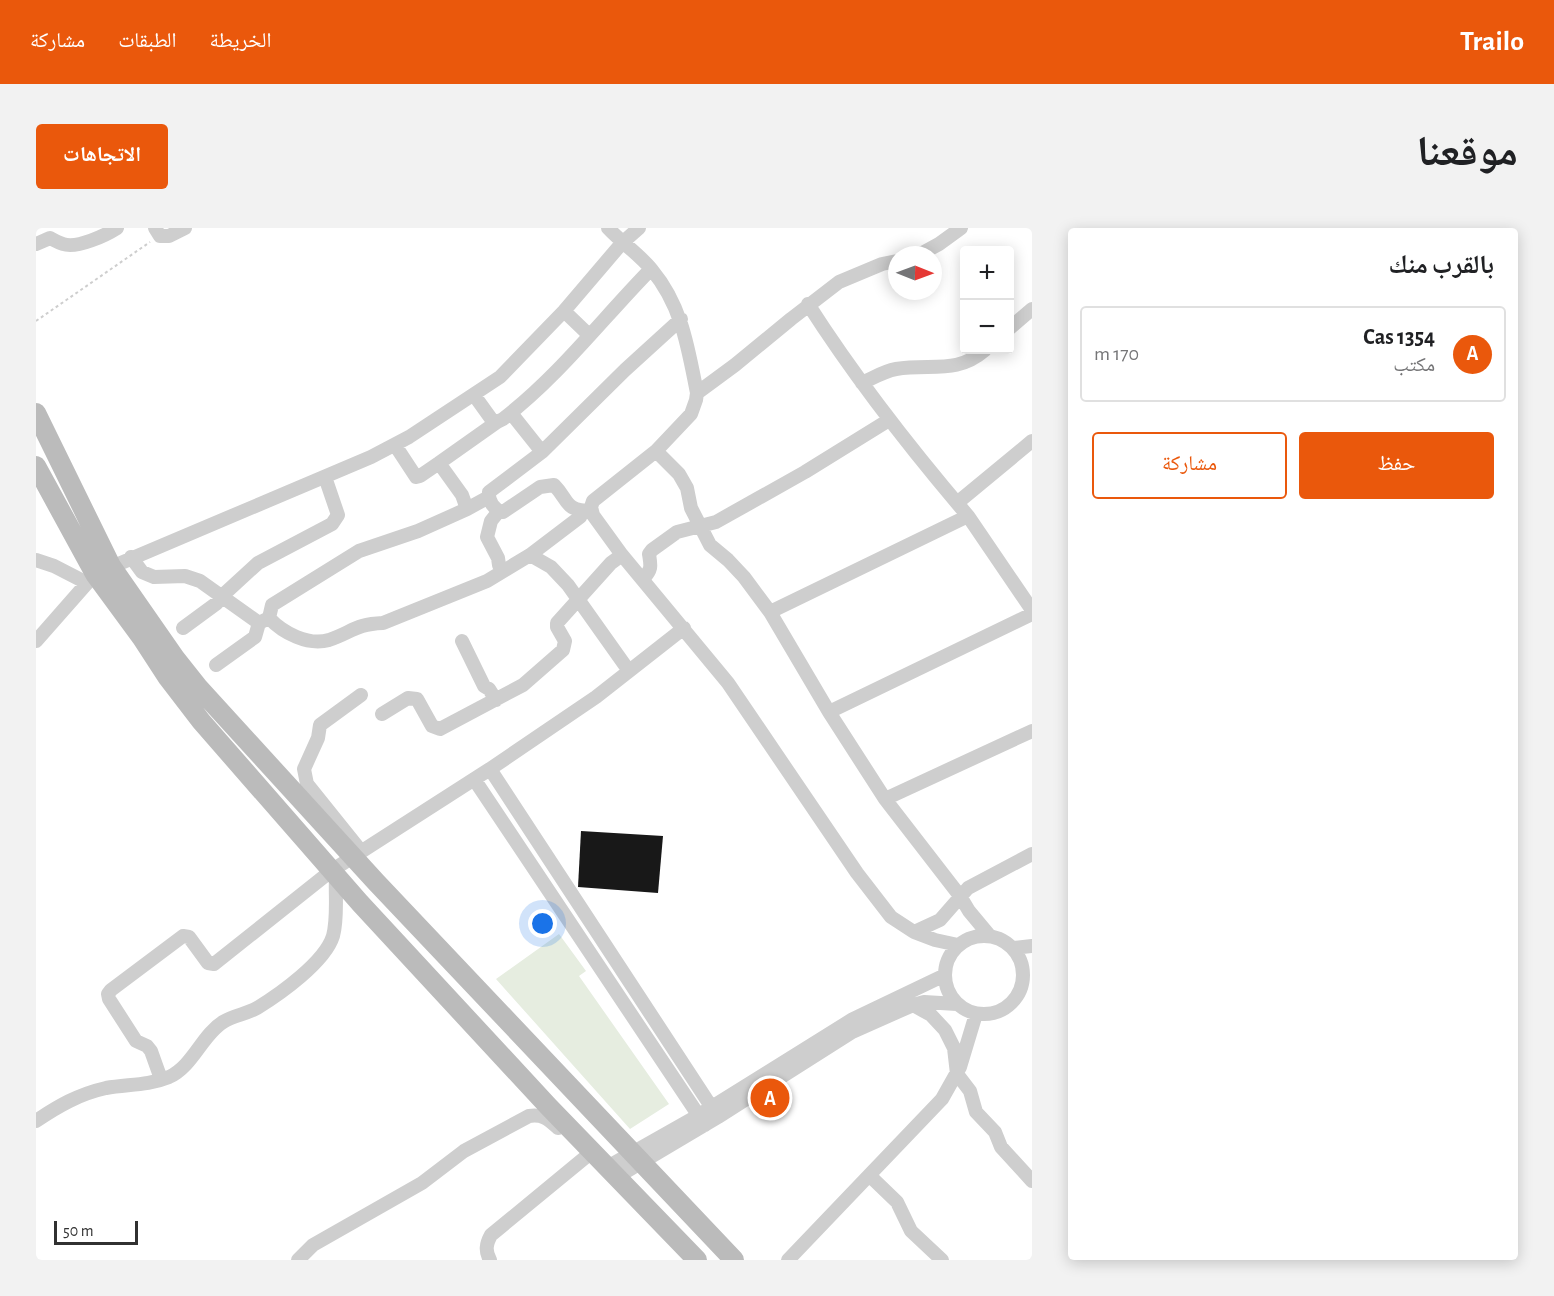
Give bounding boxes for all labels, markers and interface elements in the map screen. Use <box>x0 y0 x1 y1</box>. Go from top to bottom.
text: Trailo <box>1460 28 1524 56</box>
text: مشاركة <box>30 30 85 51</box>
text: الطبقات <box>118 30 177 51</box>
text: الخريطة <box>210 30 271 51</box>
button: الاتجاهات <box>36 124 168 189</box>
text: موقعنا <box>1417 131 1518 173</box>
north arrow <box>888 246 942 300</box>
map controls <box>960 246 1014 354</box>
button: + <box>960 246 1014 300</box>
text: بالقرب منك <box>1389 252 1494 278</box>
button: − <box>960 300 1014 354</box>
text: Cas 1354 <box>1363 326 1435 348</box>
text: 170 m <box>1094 344 1139 364</box>
text: A <box>1467 344 1479 364</box>
text: مكتب <box>1393 355 1435 375</box>
button: مشاركة <box>1092 432 1287 499</box>
button: حفظ <box>1299 432 1494 499</box>
your location <box>528 909 557 938</box>
pin: A <box>750 1076 790 1120</box>
scale bar <box>54 1218 138 1246</box>
text: 50 m <box>63 1223 94 1239</box>

